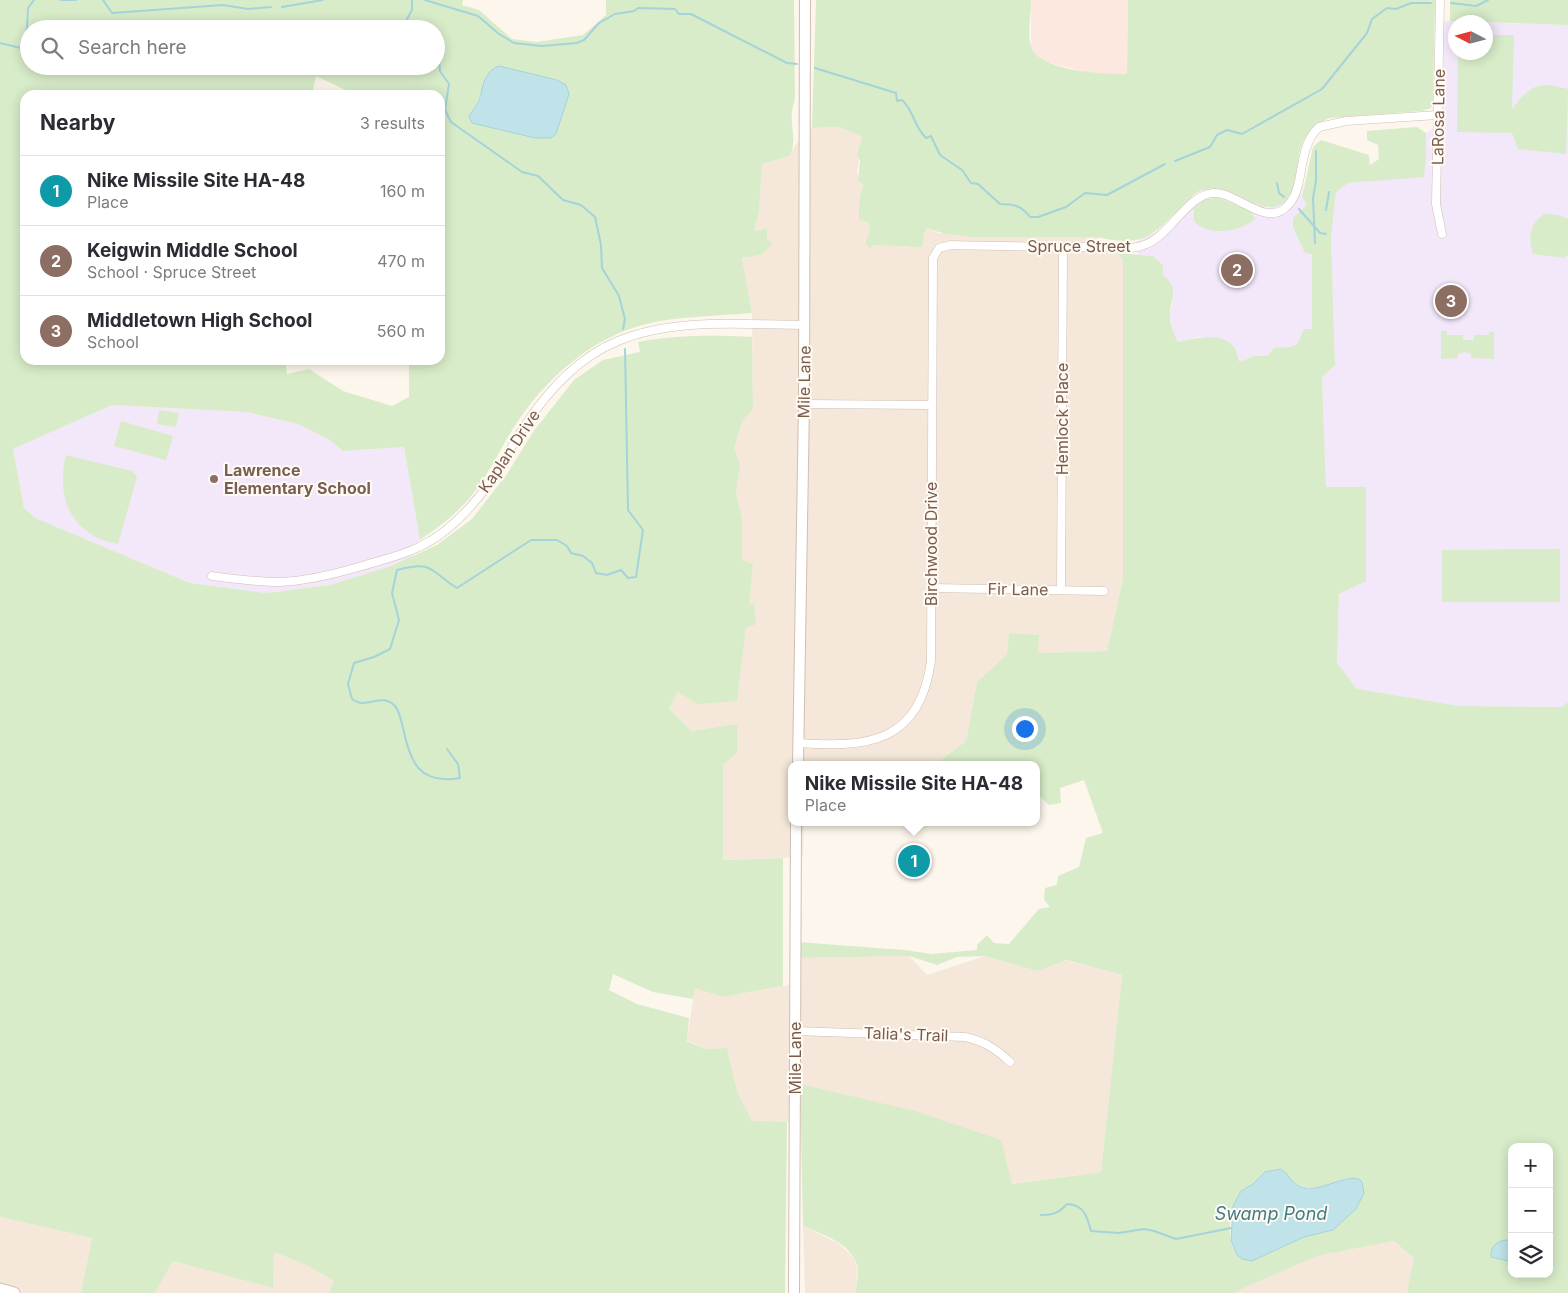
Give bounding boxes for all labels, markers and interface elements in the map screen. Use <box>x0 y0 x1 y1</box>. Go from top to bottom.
north arrow <box>1448 15 1493 60</box>
search box <box>20 20 445 75</box>
icon: search <box>38 34 66 62</box>
text: Search here <box>78 36 187 59</box>
street label: LaRosa Lane <box>1427 69 1449 165</box>
text: Nearby <box>40 110 115 135</box>
text: 3 results <box>360 113 425 133</box>
text: Nike Missile Site HA-48 <box>87 169 305 192</box>
text: 1 <box>53 181 59 201</box>
text: 160 m <box>380 181 425 201</box>
text: Place <box>87 192 129 212</box>
street label: Spruce Street <box>1027 236 1131 256</box>
text: Keigwin Middle School <box>87 239 298 262</box>
text: 2 <box>51 251 61 271</box>
text: 470 m <box>377 251 425 271</box>
pin: 2 <box>1221 251 1253 289</box>
text: School · Spruce Street <box>87 262 256 282</box>
pin: 3 <box>1435 282 1467 320</box>
text: Middletown High School <box>87 309 313 332</box>
text: 3 <box>51 321 61 341</box>
text: 560 m <box>377 321 425 341</box>
text: School <box>87 332 139 352</box>
street label: Mile Lane <box>793 345 815 419</box>
street label: Hemlock Place <box>1052 363 1072 475</box>
street label: Kaplan Drive <box>474 406 544 496</box>
place label: Lawrence Elementary School <box>224 460 371 498</box>
marker: Lawrence Elementary School <box>208 473 220 485</box>
street label: Birchwood Drive <box>921 482 941 606</box>
street label: Fir Lane <box>988 578 1048 600</box>
your location <box>1012 716 1038 742</box>
popup <box>788 761 1040 826</box>
text: Nike Missile Site HA-48 <box>805 772 1023 795</box>
text: Place <box>805 795 846 815</box>
pin: 1 <box>898 842 930 880</box>
street label: Mile Lane <box>785 1022 805 1094</box>
street label: Talia's Trail <box>863 1023 949 1045</box>
map controls <box>1508 1143 1553 1278</box>
button: + <box>1508 1143 1553 1188</box>
button: − <box>1508 1188 1553 1233</box>
water label: Swamp Pond <box>1215 1203 1327 1224</box>
button: layers <box>1508 1233 1553 1278</box>

